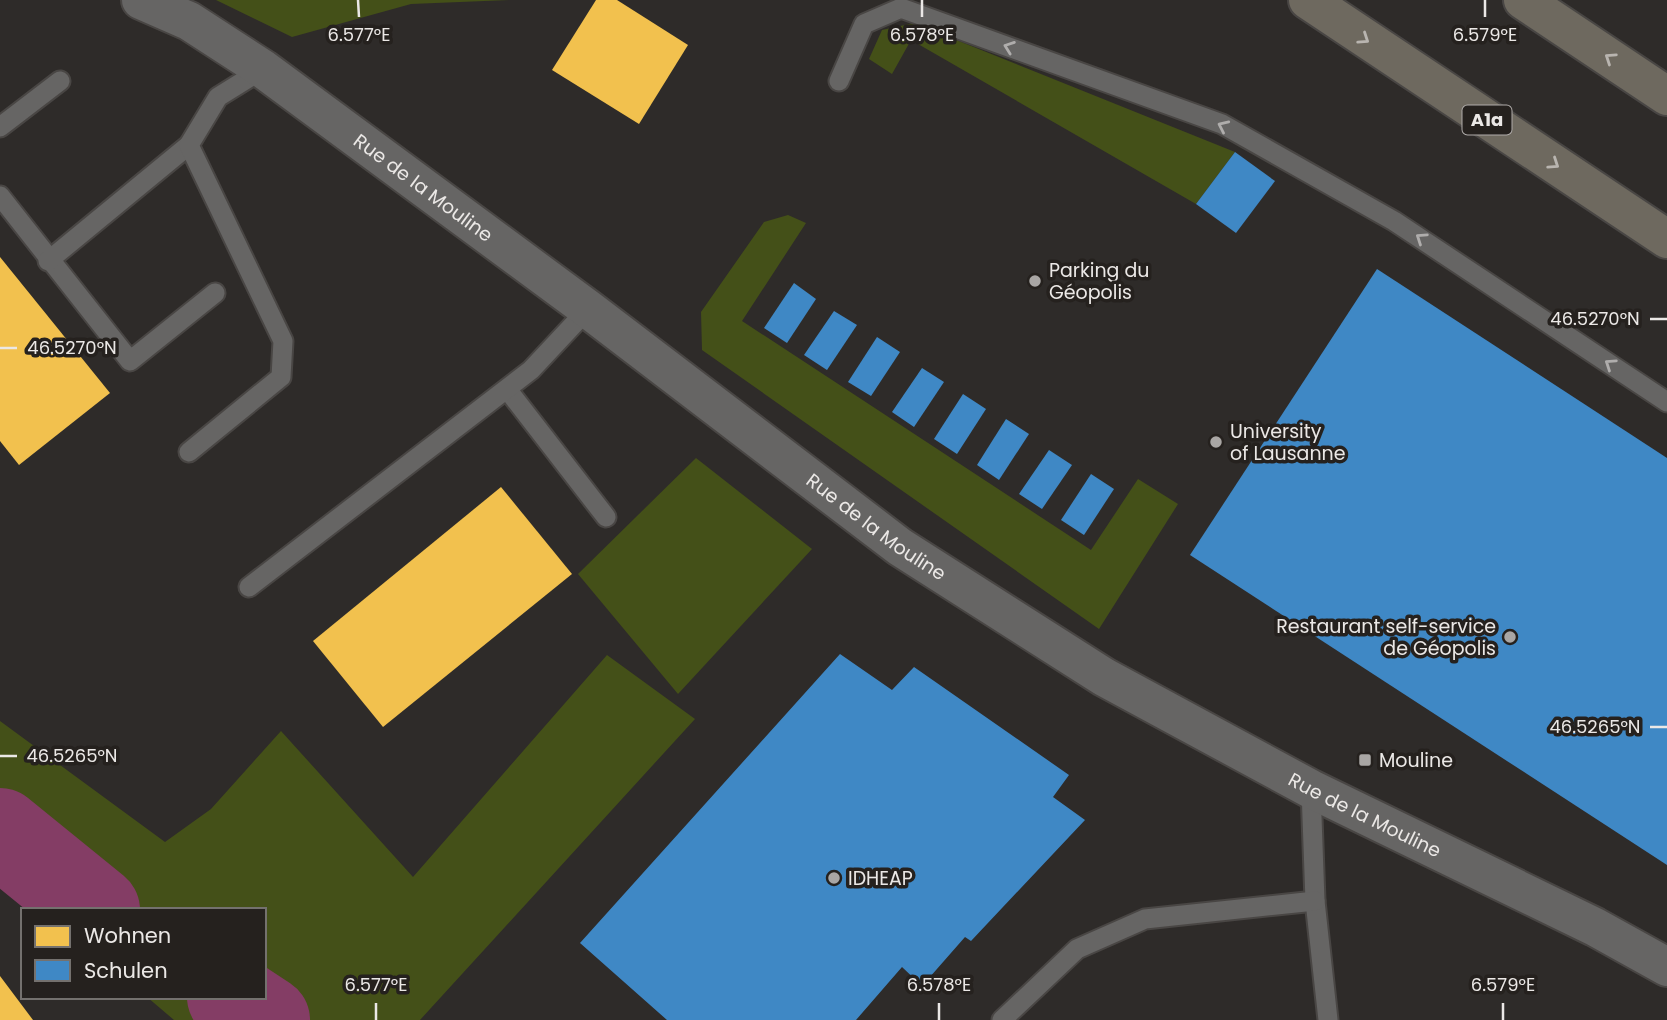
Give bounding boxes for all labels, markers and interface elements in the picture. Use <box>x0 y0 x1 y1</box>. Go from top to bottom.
text: 6.577°E <box>328 22 390 47</box>
text: 6.578°E <box>890 22 954 47</box>
text: 6.579°E <box>1453 22 1517 47</box>
one-way arrow <box>1356 30 1369 43</box>
one-way arrow <box>1004 42 1016 56</box>
one-way arrow <box>1605 54 1618 66</box>
road number: A1a <box>1462 106 1512 134</box>
one-way arrow <box>1218 120 1230 134</box>
street label: Rue de la Mouline <box>348 127 498 248</box>
one-way arrow <box>1546 156 1559 169</box>
one-way arrow <box>1415 233 1428 246</box>
place label: Parking du Géopolis <box>1049 257 1149 306</box>
marker: Parking du Géopolis <box>1027 273 1043 289</box>
text: 46.5270°N <box>1550 306 1640 331</box>
text: 46.5270°N <box>27 335 117 360</box>
one-way arrow <box>1605 360 1618 372</box>
place label: University of Lausanne <box>1230 418 1346 467</box>
marker: University of Lausanne <box>1208 434 1224 450</box>
street label: Rue de la Mouline <box>800 467 951 587</box>
place label: Restaurant self-service de Géopolis <box>1276 613 1496 662</box>
marker: Restaurant self-service de Géopolis <box>1502 629 1518 645</box>
text: 46.5265°N <box>1550 714 1640 739</box>
text: 46.5265°N <box>27 743 117 768</box>
place label: Mouline <box>1379 747 1453 774</box>
marker: Mouline <box>1357 752 1373 768</box>
street label: Rue de la Mouline <box>1283 766 1445 864</box>
place label: IDHEAP <box>848 865 913 892</box>
marker: IDHEAP <box>826 870 842 886</box>
legend <box>21 908 266 999</box>
text: Wohnen <box>84 921 171 950</box>
text: Schulen <box>84 956 168 985</box>
text: 6.577°E <box>345 972 407 997</box>
text: 6.578°E <box>907 972 971 997</box>
text: 6.579°E <box>1471 972 1535 997</box>

